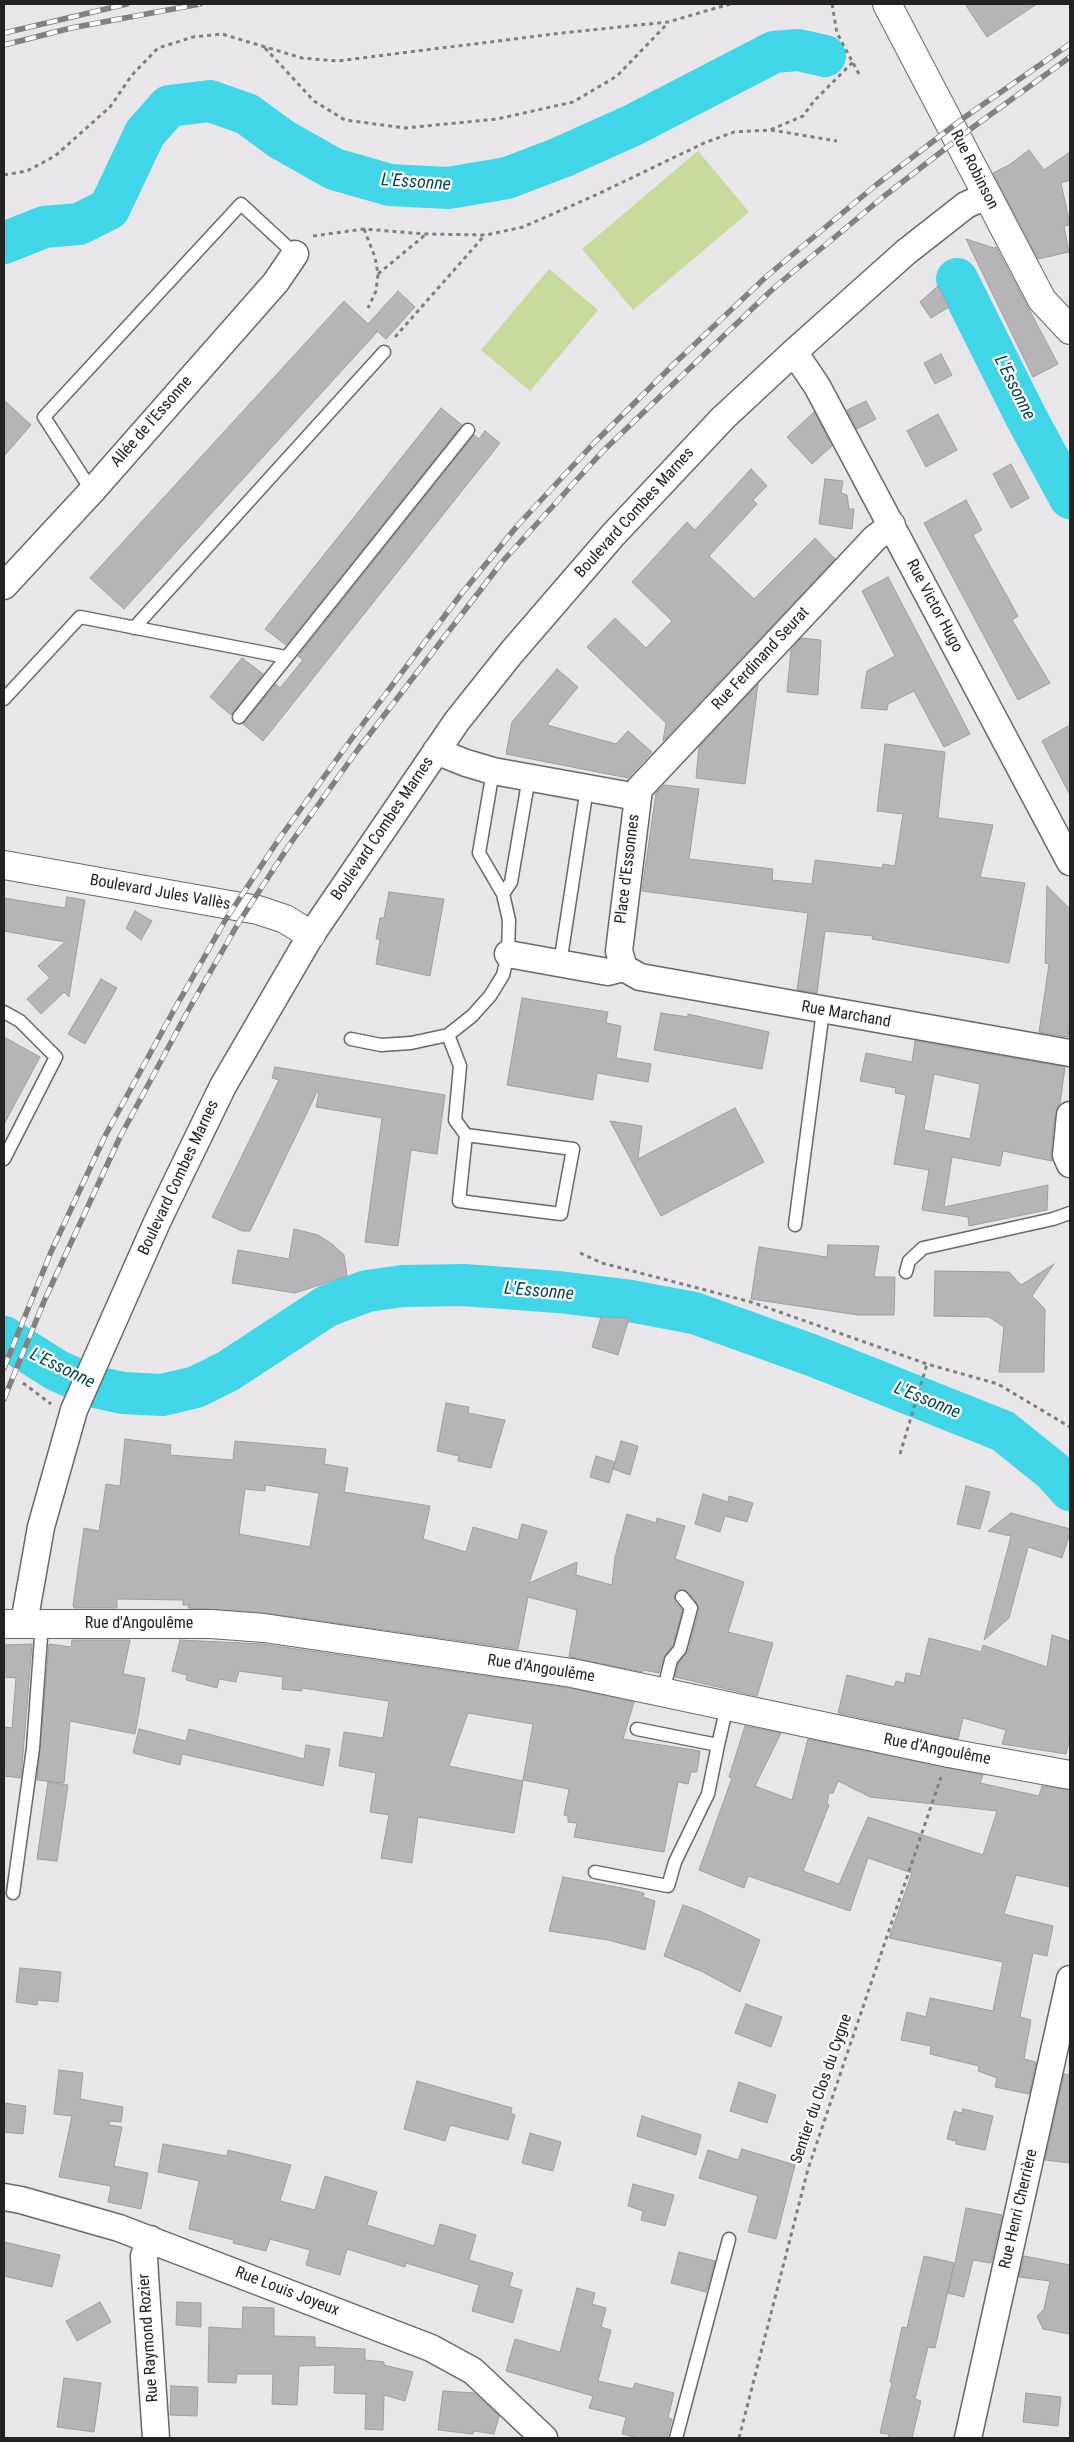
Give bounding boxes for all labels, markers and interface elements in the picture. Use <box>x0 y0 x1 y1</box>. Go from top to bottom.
street label: Rue Robinson <box>946 127 1002 213</box>
water label: L'Essonne <box>380 170 452 196</box>
water label: L'Essonne <box>989 352 1039 424</box>
street label: Allée de l'Essonne <box>107 373 197 471</box>
street label: Boulevard Combes Marnes <box>571 444 699 582</box>
street label: Rue Victor Hugo <box>902 556 966 656</box>
street label: Rue Ferdinand Seurat <box>708 603 814 715</box>
street label: Boulevard Combes Marnes <box>328 754 438 904</box>
street label: Place d'Essonnes <box>612 813 644 925</box>
street label: Boulevard Jules Vallès <box>88 871 232 915</box>
street label: Rue Marchand <box>800 998 892 1032</box>
street label: Boulevard Combes Marnes <box>135 1097 223 1259</box>
water label: L'Essonne <box>503 1278 575 1306</box>
water label: L'Essonne <box>26 1344 98 1394</box>
water label: L'Essonne <box>891 1378 963 1424</box>
street label: Rue d'Angoulême <box>85 1614 193 1634</box>
street label: Rue d'Angoulême <box>486 1651 596 1687</box>
street label: Rue d'Angoulême <box>882 1730 992 1770</box>
street label: Sentier du Clos du Cygne <box>787 2012 857 2166</box>
street label: Rue Henri Cherrière <box>996 2147 1042 2271</box>
street label: Rue Louis Joyeux <box>232 2263 342 2321</box>
street label: Rue Raymond Rozier <box>135 2273 163 2403</box>

